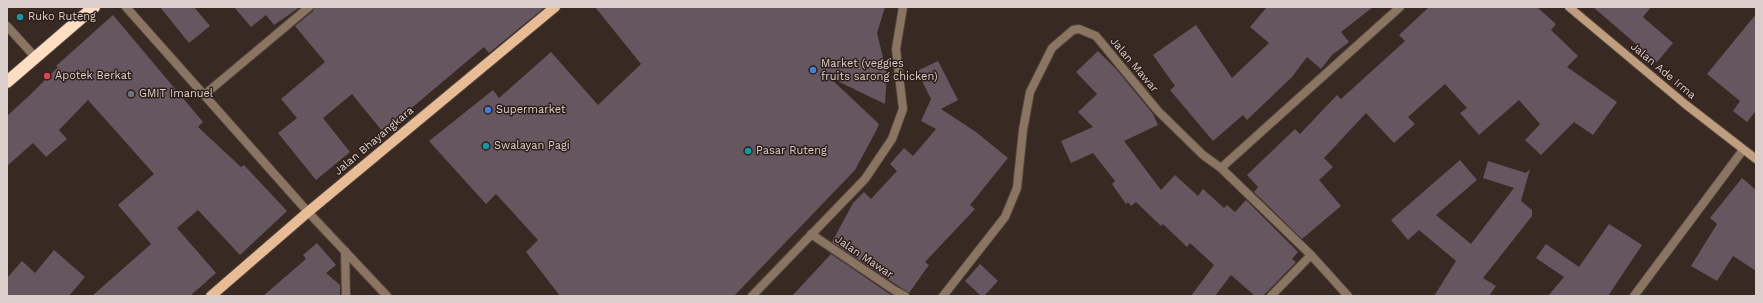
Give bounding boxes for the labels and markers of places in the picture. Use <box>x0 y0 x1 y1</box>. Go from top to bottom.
place label: Ruko Ruteng <box>28 10 96 24</box>
marker: Ruko Ruteng <box>15 12 25 22</box>
place label: Market (veggies fruits sarong chicken) <box>821 57 938 83</box>
marker: Market (veggies fruits sarong chicken) <box>808 65 818 75</box>
place label: Apotek Berkat <box>55 69 131 83</box>
marker: Apotek Berkat <box>42 71 52 81</box>
place label: GMIT Imanuel <box>139 87 213 101</box>
marker: GMIT Imanuel <box>126 89 136 99</box>
place label: Supermarket <box>496 103 566 117</box>
marker: Supermarket <box>483 105 493 115</box>
place label: Swalayan Pagi <box>494 139 570 153</box>
marker: Swalayan Pagi <box>481 141 491 151</box>
place label: Pasar Ruteng <box>756 144 827 158</box>
marker: Pasar Ruteng <box>743 146 753 156</box>

